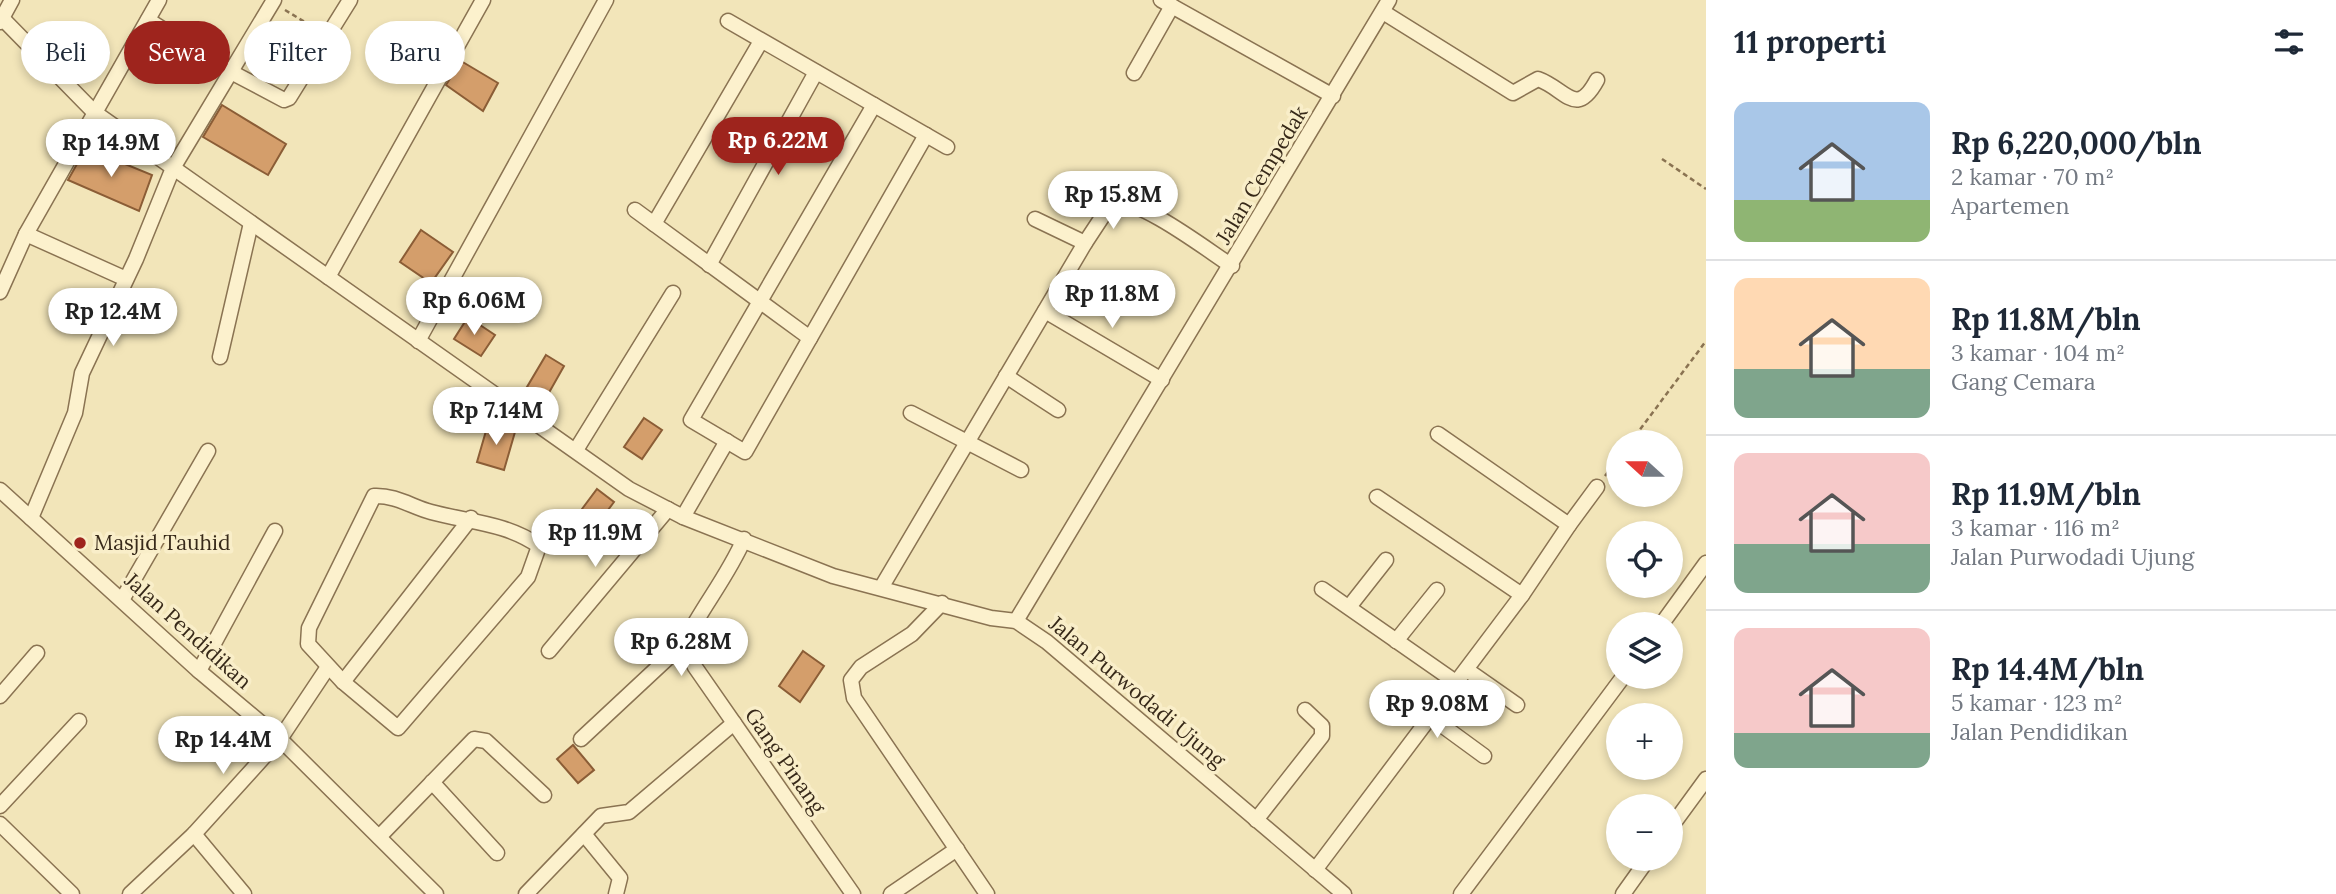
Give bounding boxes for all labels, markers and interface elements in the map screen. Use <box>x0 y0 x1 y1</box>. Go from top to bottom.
chip: Beli <box>21 21 110 84</box>
chip: Sewa <box>124 21 230 84</box>
chip: Filter <box>244 21 351 84</box>
chip: Baru <box>365 21 465 84</box>
text: 11 properti <box>1734 23 1886 61</box>
icon: filters <box>2270 23 2308 61</box>
street label: Jalan Cempedak <box>1209 100 1314 250</box>
pin: Rp 6.22M <box>706 118 850 177</box>
pin: Rp 14.9M <box>39 120 183 179</box>
text: Rp 6,220,000/bln <box>1951 124 2202 162</box>
text: Rp 6.22M <box>728 125 828 154</box>
text: Rp 14.9M <box>62 127 160 156</box>
icon: home <box>1790 130 1874 214</box>
text: 2 kamar · 70 m² <box>1951 162 2114 191</box>
pin: Rp 15.8M <box>1041 172 1185 231</box>
text: Rp 15.8M <box>1064 179 1162 208</box>
text: Apartemen <box>1951 191 2069 220</box>
pin: Rp 11.8M <box>1040 270 1184 330</box>
pin: Rp 6.06M <box>402 278 546 337</box>
text: Rp 11.8M <box>1064 278 1160 307</box>
text: Rp 6.06M <box>422 285 526 314</box>
pin: Rp 12.4M <box>41 288 185 348</box>
text: Rp 12.4M <box>64 296 162 325</box>
text: Rp 11.8M/bln <box>1951 300 2141 338</box>
icon: home <box>1790 306 1874 390</box>
text: 3 kamar · 104 m² <box>1951 338 2125 367</box>
text: Gang Cemara <box>1951 367 2096 396</box>
pin: Rp 7.14M <box>424 388 568 447</box>
text: Rp 7.14M <box>449 395 543 424</box>
north arrow <box>1606 430 1684 508</box>
map controls <box>1606 430 1683 871</box>
text: Rp 11.9M/bln <box>1951 475 2141 513</box>
icon: home <box>1790 481 1874 565</box>
pin: Rp 11.9M <box>523 510 667 569</box>
text: 3 kamar · 116 m² <box>1951 513 2120 542</box>
text: Rp 11.9M <box>547 517 643 546</box>
button: locate <box>1606 521 1683 598</box>
place label: Masjid Tauhid <box>94 529 231 556</box>
marker: Masjid Tauhid <box>72 535 88 551</box>
text: Jalan Purwodadi Ujung <box>1951 542 2194 571</box>
street label: Jalan Pendidikan <box>119 566 258 695</box>
street label: Jalan Purwodadi Ujung <box>1043 609 1231 774</box>
button: layers <box>1606 612 1683 689</box>
pin: Rp 6.28M <box>609 618 753 678</box>
text: Rp 6.28M <box>630 626 732 655</box>
text: Rp 14.4M/bln <box>1951 650 2144 688</box>
icon: home <box>1790 656 1874 740</box>
pin: Rp 9.08M <box>1365 680 1509 740</box>
text: Rp 9.08M <box>1385 688 1489 717</box>
text: 5 kamar · 123 m² <box>1951 688 2123 717</box>
street label: Gang Pinang <box>739 702 832 819</box>
button: + <box>1606 703 1683 780</box>
pin: Rp 14.4M <box>151 716 295 776</box>
text: Jalan Pendidikan <box>1951 717 2128 746</box>
text: Rp 14.4M <box>174 724 272 753</box>
button: − <box>1606 794 1683 871</box>

